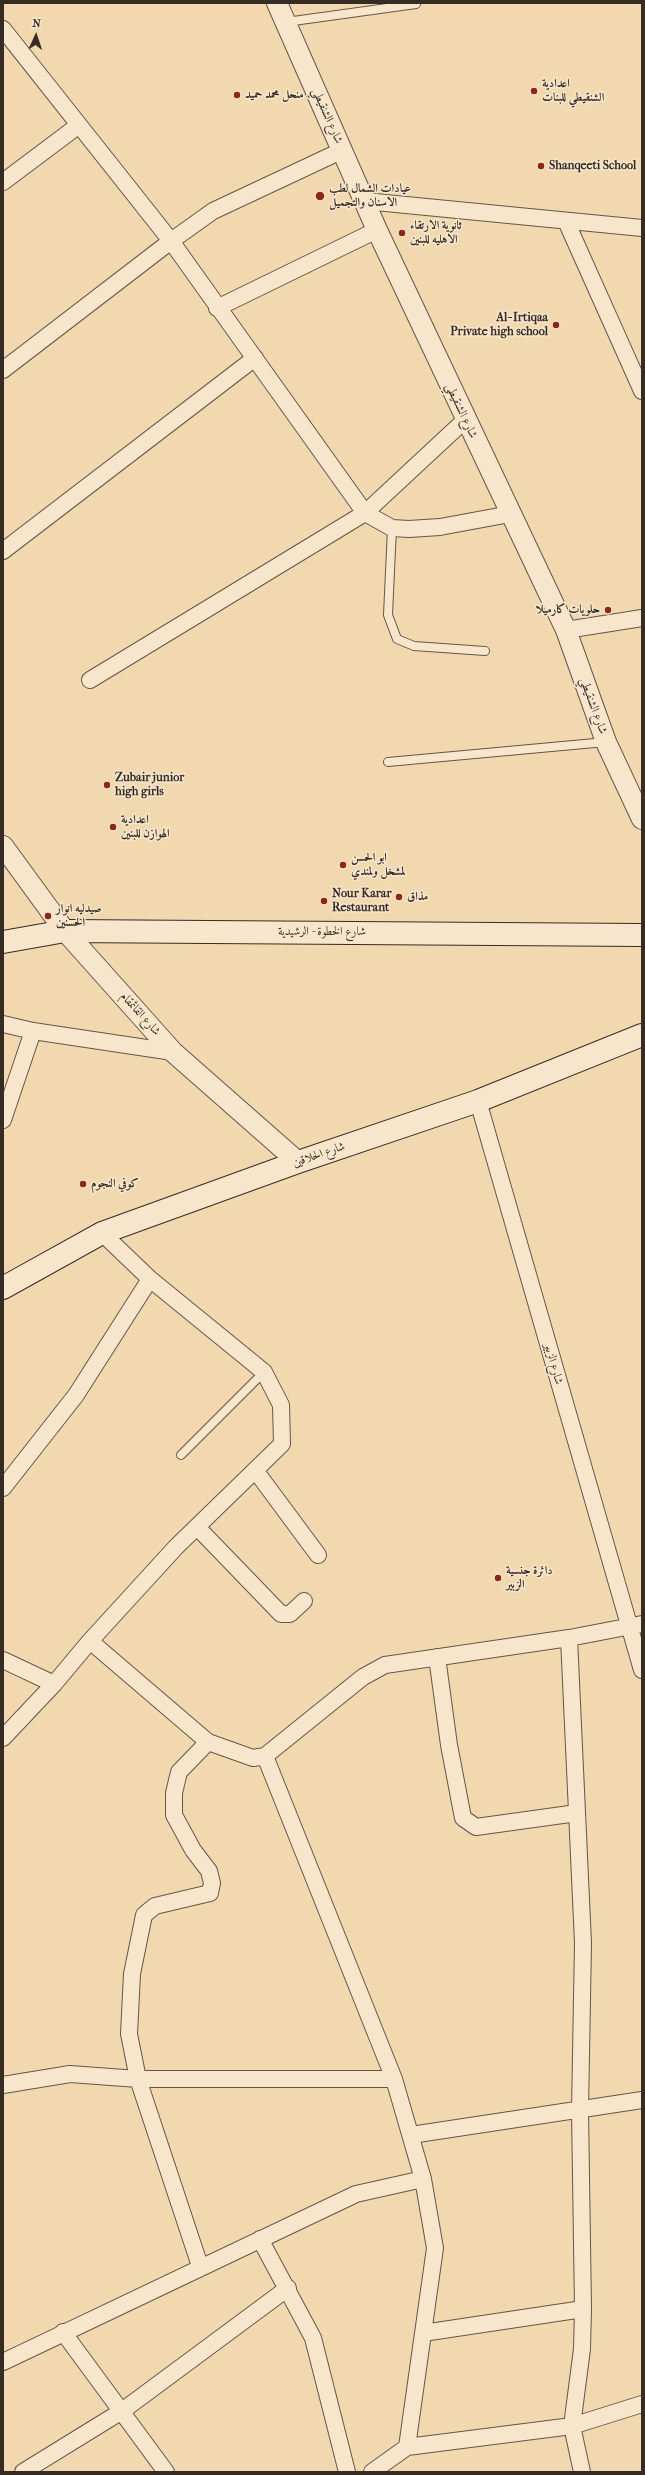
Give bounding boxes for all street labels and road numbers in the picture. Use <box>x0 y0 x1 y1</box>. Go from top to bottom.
street label: شارع الشنقيطي <box>308 86 346 146</box>
street label: شارع الشنقيطي <box>442 381 480 441</box>
street label: شارع الشنقيطي <box>576 676 610 736</box>
street label: شارع الخطوة - الرشيدية <box>278 925 366 939</box>
street label: شارع القائمقام <box>117 989 163 1039</box>
street label: شارع الحلاقين <box>291 1139 347 1171</box>
street label: شارع الزبير <box>540 1342 566 1386</box>

